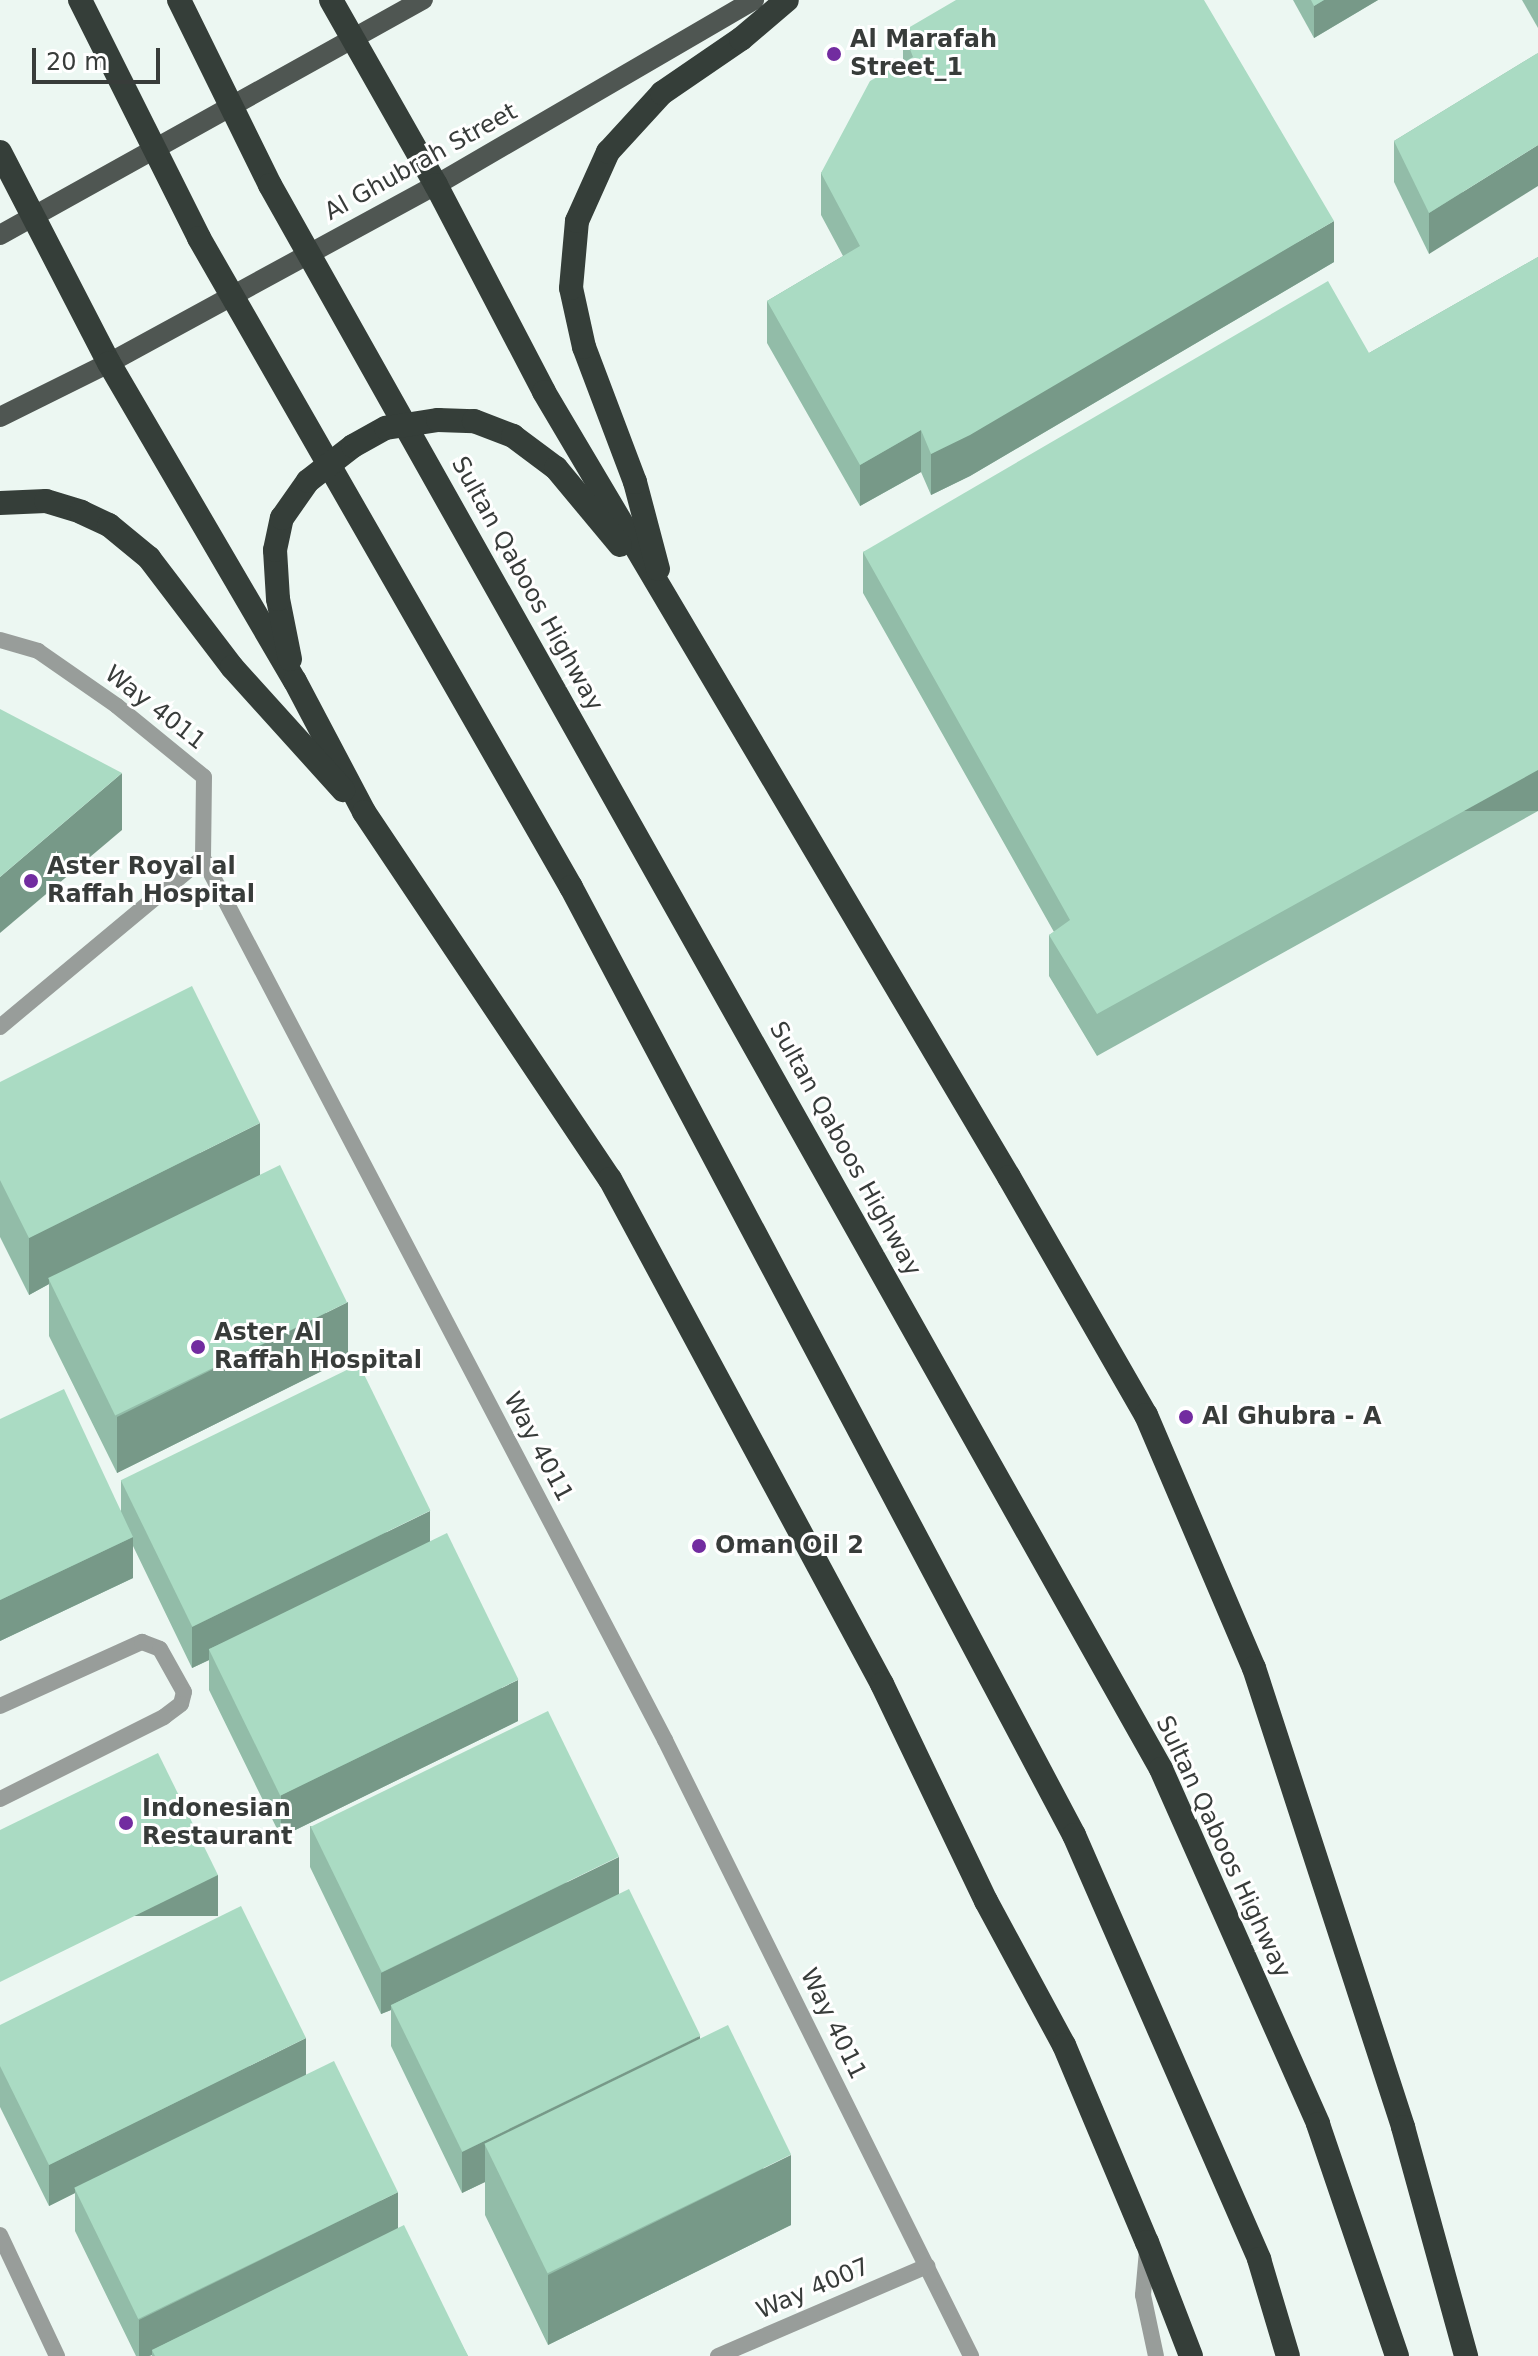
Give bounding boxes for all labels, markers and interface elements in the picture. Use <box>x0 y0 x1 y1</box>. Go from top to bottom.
place label: Al Marafah Street_1 <box>850 26 997 82</box>
scale bar <box>36 32 164 82</box>
marker: Al Marafah Street_1 <box>825 45 843 63</box>
text: 20 m <box>46 48 108 76</box>
street label: Al Ghubrah Street <box>320 97 522 227</box>
street label: Sultan Qaboos Highway <box>445 452 609 716</box>
street label: Way 4011 <box>99 660 211 756</box>
place label: Aster Royal al Raffah Hospital <box>47 853 255 909</box>
marker: Aster Royal al Raffah Hospital <box>22 872 40 890</box>
street label: Sultan Qaboos Highway <box>763 1017 927 1281</box>
place label: Aster Al Raffah Hospital <box>214 1319 422 1375</box>
marker: Aster Al Raffah Hospital <box>189 1338 207 1356</box>
street label: Way 4011 <box>497 1387 579 1507</box>
place label: Al Ghubra - A <box>1202 1403 1381 1431</box>
marker: Al Ghubra - A <box>1177 1408 1195 1426</box>
place label: Oman Oil 2 <box>715 1532 864 1560</box>
marker: Oman Oil 2 <box>690 1537 708 1555</box>
street label: Sultan Qaboos Highway <box>1149 1711 1297 1983</box>
place label: Indonesian Restaurant <box>142 1795 292 1851</box>
marker: Indonesian Restaurant <box>117 1814 135 1832</box>
street label: Way 4011 <box>794 1964 872 2084</box>
street label: Way 4007 <box>752 2252 874 2326</box>

